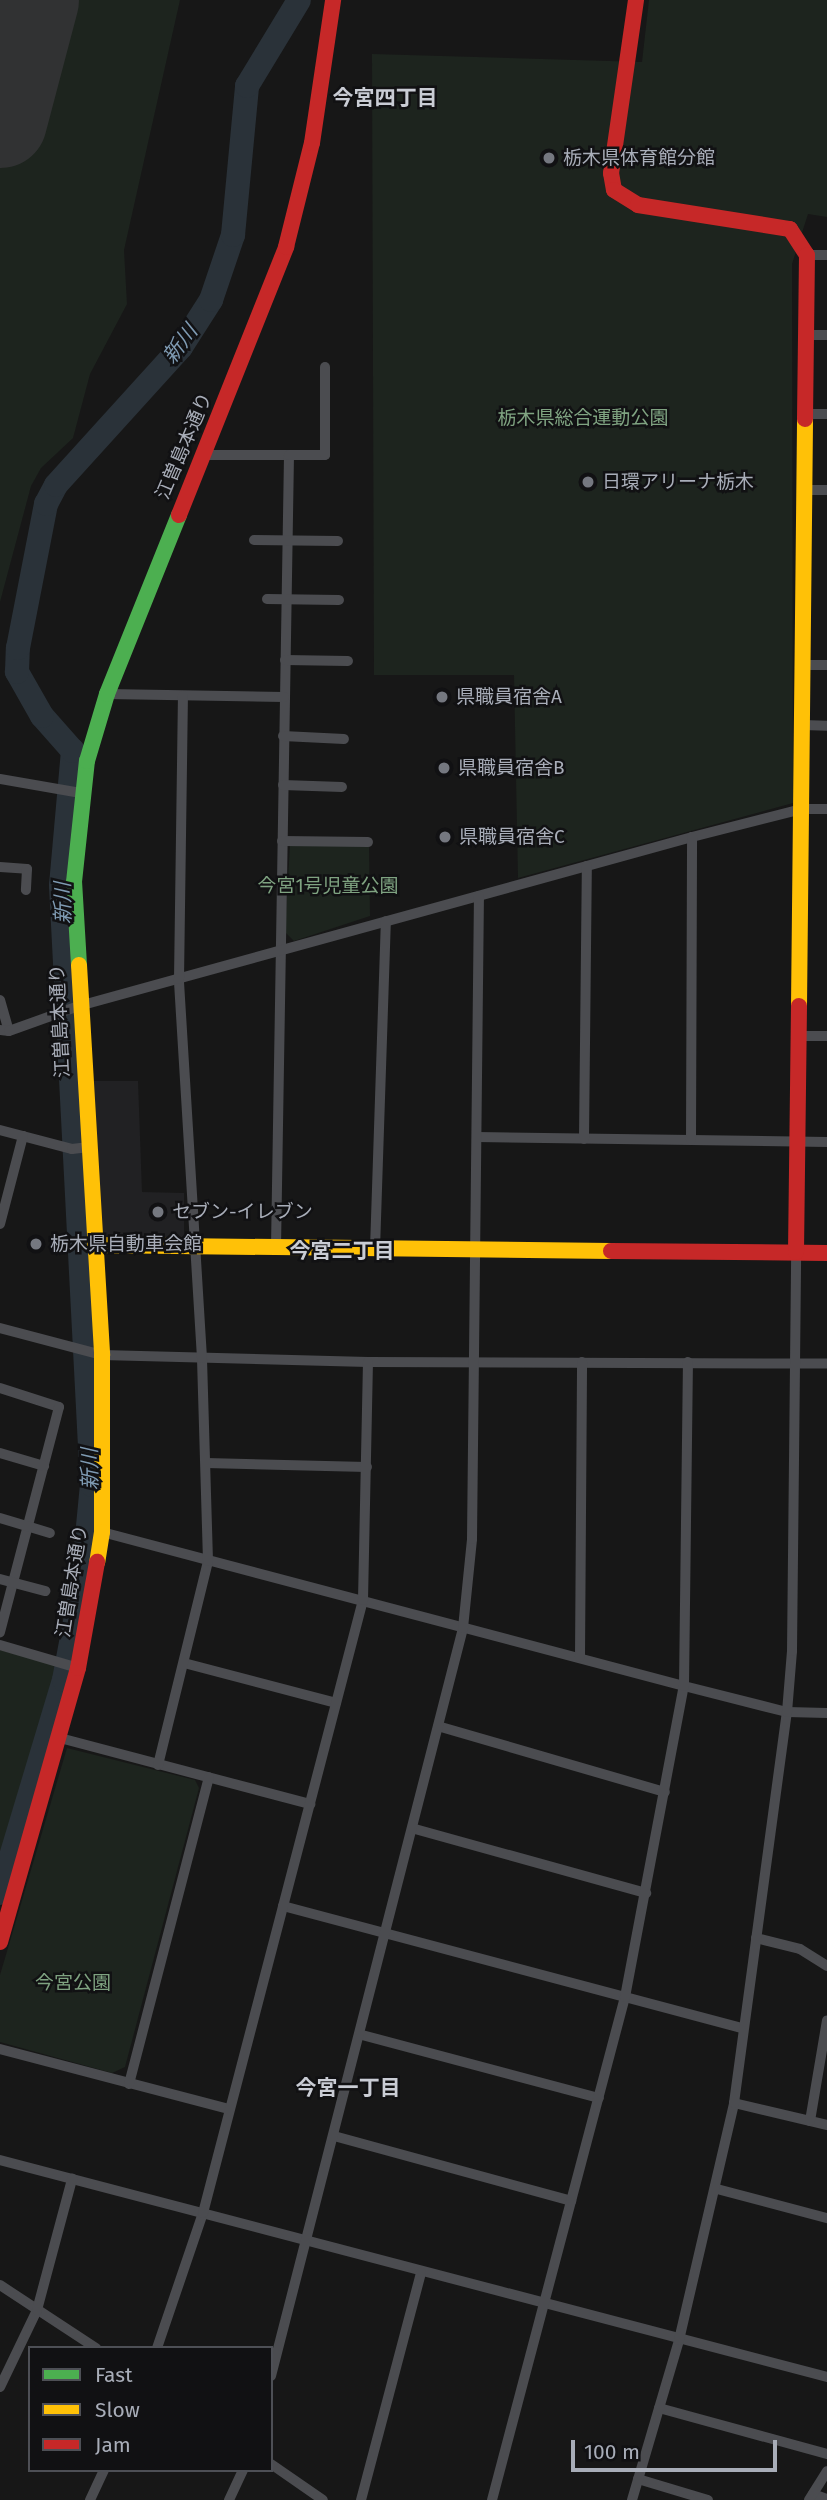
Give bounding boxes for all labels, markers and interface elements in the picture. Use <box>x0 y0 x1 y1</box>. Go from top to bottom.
district label: 今宮四丁目 <box>333 85 437 111</box>
place label: 栃木県体育館分館 <box>563 147 715 169</box>
marker: 栃木県体育館分館 <box>541 150 557 166</box>
water label: 新川 <box>157 320 203 368</box>
street label: 江曽島本通り <box>151 389 217 503</box>
park label: 栃木県総合運動公園 <box>498 407 668 429</box>
place label: 日環アリーナ栃木 <box>602 471 754 493</box>
marker: 日環アリーナ栃木 <box>580 474 596 490</box>
place label: 県職員宿舎A <box>456 686 562 708</box>
marker: 県職員宿舎A <box>434 689 450 705</box>
place label: 県職員宿舎B <box>458 757 565 779</box>
marker: 県職員宿舎B <box>436 760 452 776</box>
place label: 県職員宿舎C <box>459 826 565 848</box>
marker: 県職員宿舎C <box>437 829 453 845</box>
park label: 今宮1号児童公園 <box>257 875 399 897</box>
water label: 新川 <box>50 882 76 924</box>
street label: 江曽島本通り <box>46 963 74 1079</box>
place label: セブン-イレブン <box>172 1201 313 1223</box>
marker: セブン-イレブン <box>150 1204 166 1220</box>
place label: 栃木県自動車会館 <box>50 1233 202 1255</box>
marker: 栃木県自動車会館 <box>28 1236 44 1252</box>
district label: 今宮二丁目 <box>290 1238 394 1264</box>
water label: 新川 <box>77 1448 103 1490</box>
street label: 江曽島本通り <box>52 1523 92 1639</box>
park label: 今宮公園 <box>35 1972 111 1994</box>
district label: 今宮一丁目 <box>296 2075 400 2101</box>
legend <box>28 2346 273 2472</box>
text: Fast <box>95 2362 133 2388</box>
text: Slow <box>95 2397 140 2423</box>
scale bar <box>575 2426 782 2470</box>
text: Jam <box>95 2432 131 2458</box>
text: 100 m <box>584 2439 640 2465</box>

